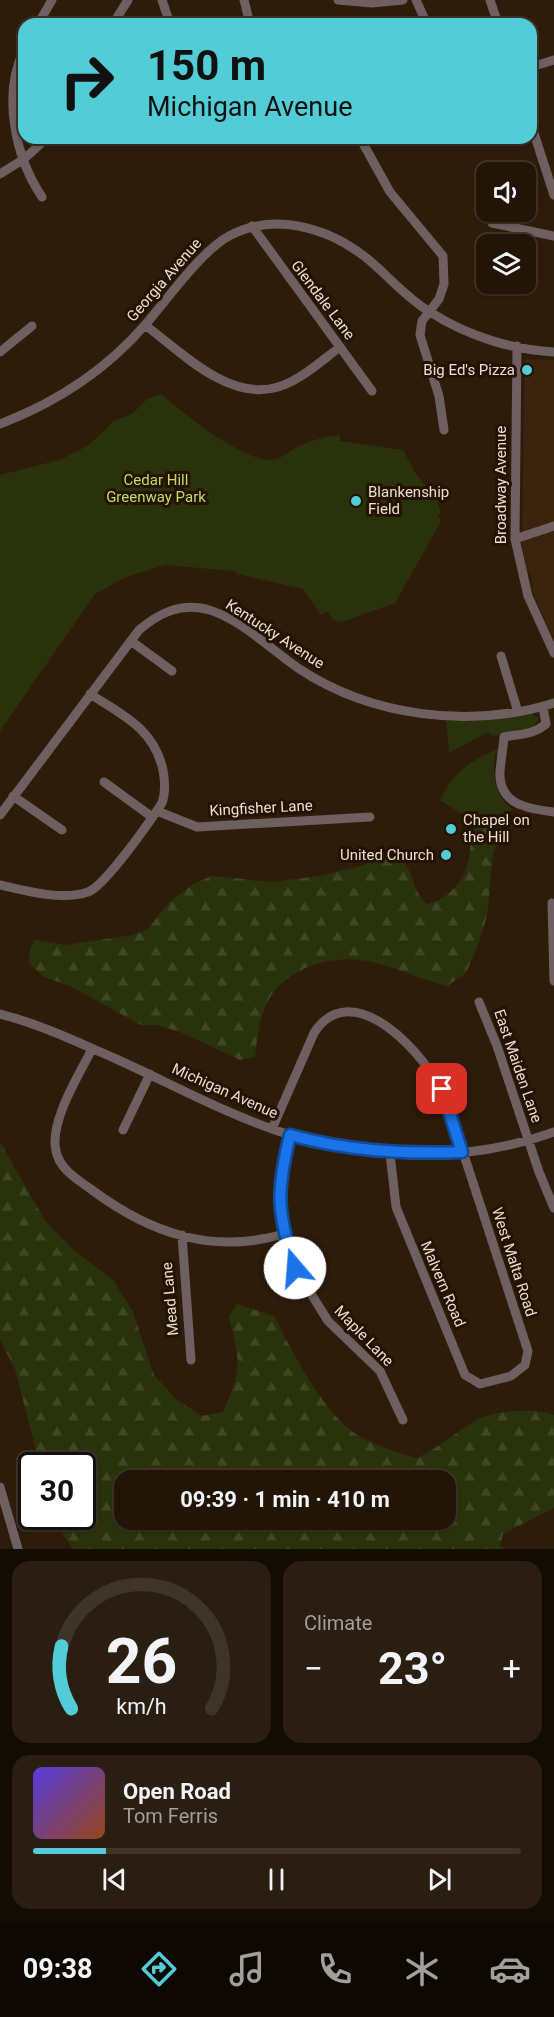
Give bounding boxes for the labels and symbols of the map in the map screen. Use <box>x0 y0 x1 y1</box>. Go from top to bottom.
street label: Georgia Avenue <box>123 235 205 325</box>
street label: Glendale Lane <box>287 257 359 343</box>
place label: Big Ed's Pizza <box>423 361 515 379</box>
marker: Big Ed's Pizza <box>520 363 534 377</box>
street label: Broadway Avenue <box>492 426 510 544</box>
park label: Cedar Hill Greenway Park <box>106 471 206 506</box>
place label: Blankenship Field <box>368 483 449 518</box>
marker: Blankenship Field <box>349 494 363 508</box>
street label: Kentucky Avenue <box>222 595 328 673</box>
street label: Kingfisher Lane <box>209 796 313 820</box>
place label: Chapel on the Hill <box>463 811 530 846</box>
marker: Chapel on the Hill <box>444 822 458 836</box>
place label: United Church <box>340 846 434 864</box>
marker: United Church <box>439 848 453 862</box>
street label: East Maiden Lane <box>490 1007 546 1125</box>
street label: Michigan Avenue <box>169 1060 281 1122</box>
pin <box>416 1063 467 1114</box>
street label: West Malta Road <box>488 1205 540 1319</box>
position arrow <box>263 1236 327 1300</box>
street label: Malvern Road <box>417 1238 469 1330</box>
street label: Mead Lane <box>158 1261 182 1337</box>
street label: Maple Lane <box>331 1302 397 1370</box>
speed limit sign: 30 <box>18 1452 96 1530</box>

